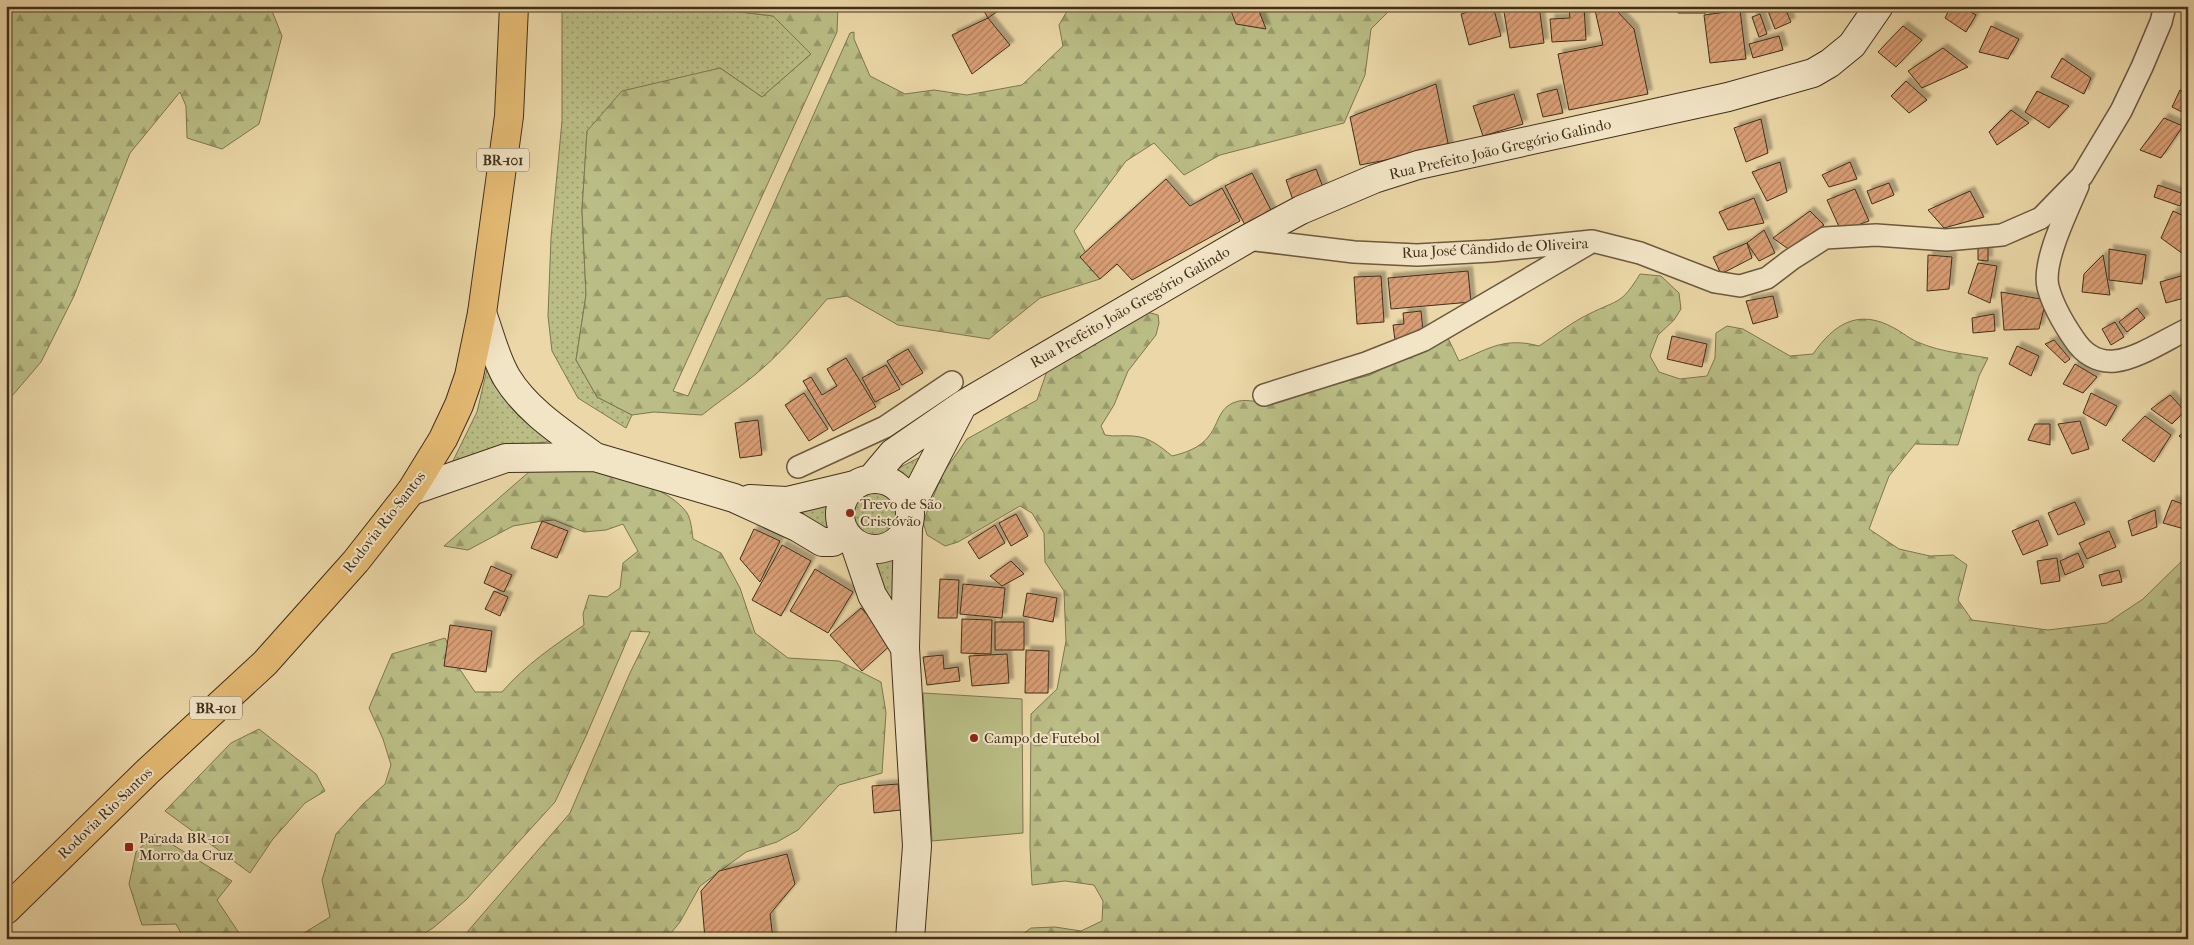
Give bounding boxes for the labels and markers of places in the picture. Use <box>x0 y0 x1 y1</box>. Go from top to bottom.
place label: Trevo de São Cristóvão <box>860 495 942 530</box>
marker: Trevo de São Cristóvão <box>844 507 856 519</box>
place label: Campo de Futebol <box>984 729 1100 747</box>
marker: Campo de Futebol <box>968 732 980 744</box>
place label: Parada BR-101 Morro da Cruz <box>139 829 234 864</box>
marker: Parada BR-101 Morro da Cruz <box>123 841 135 853</box>

